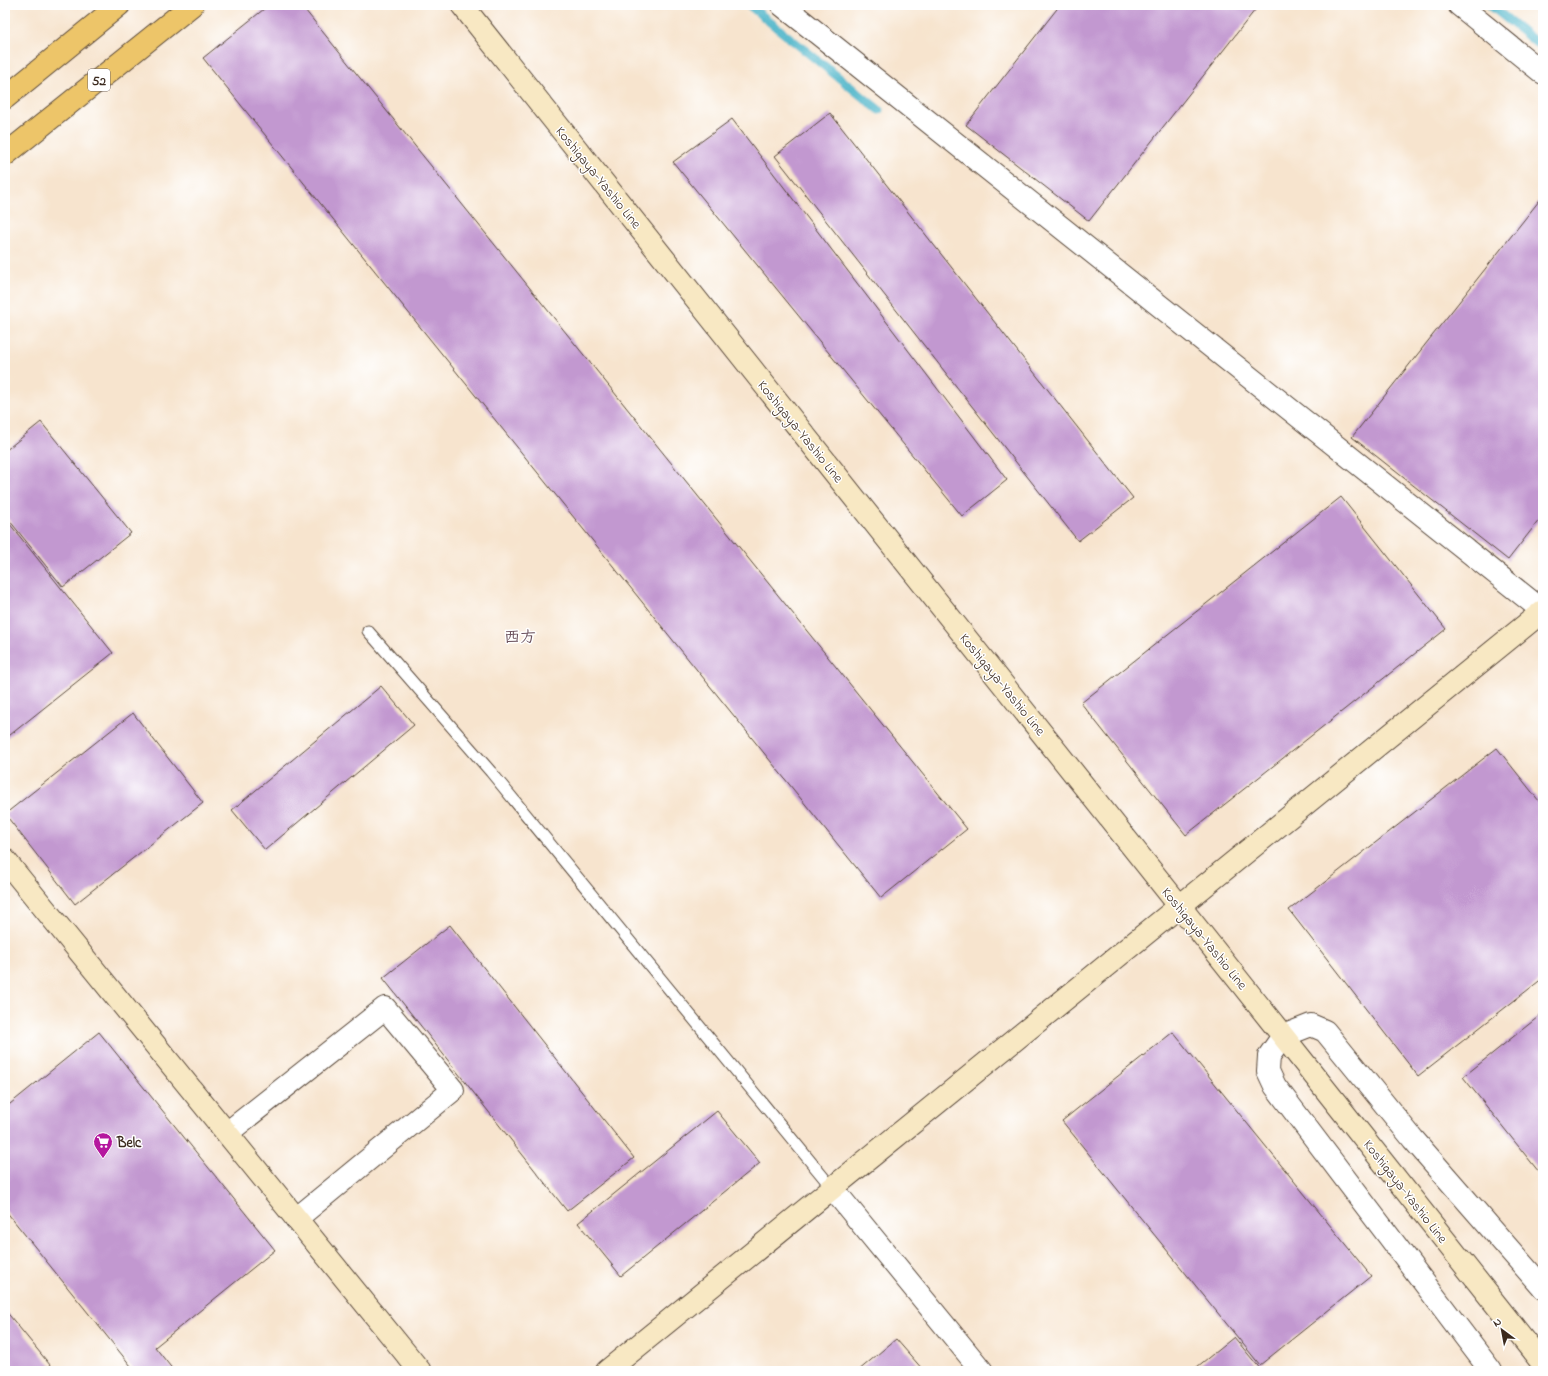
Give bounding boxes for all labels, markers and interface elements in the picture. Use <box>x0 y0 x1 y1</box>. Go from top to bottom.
road number: 52 <box>88 69 110 91</box>
street label: Koshigaya-Yashio Line <box>549 122 646 235</box>
street label: Koshigaya-Yashio Line <box>751 376 848 489</box>
district label: 西方 <box>504 626 536 650</box>
street label: Koshigaya-Yashio Line <box>953 629 1050 742</box>
street label: Koshigaya-Yashio Line <box>1155 883 1252 996</box>
supermarket icon: Belc <box>92 1131 114 1159</box>
place label: Belc <box>116 1133 142 1154</box>
street label: Koshigaya-Yashio Line <box>1357 1136 1453 1250</box>
north arrow <box>1482 1310 1522 1350</box>
text: N <box>1490 1314 1505 1331</box>

